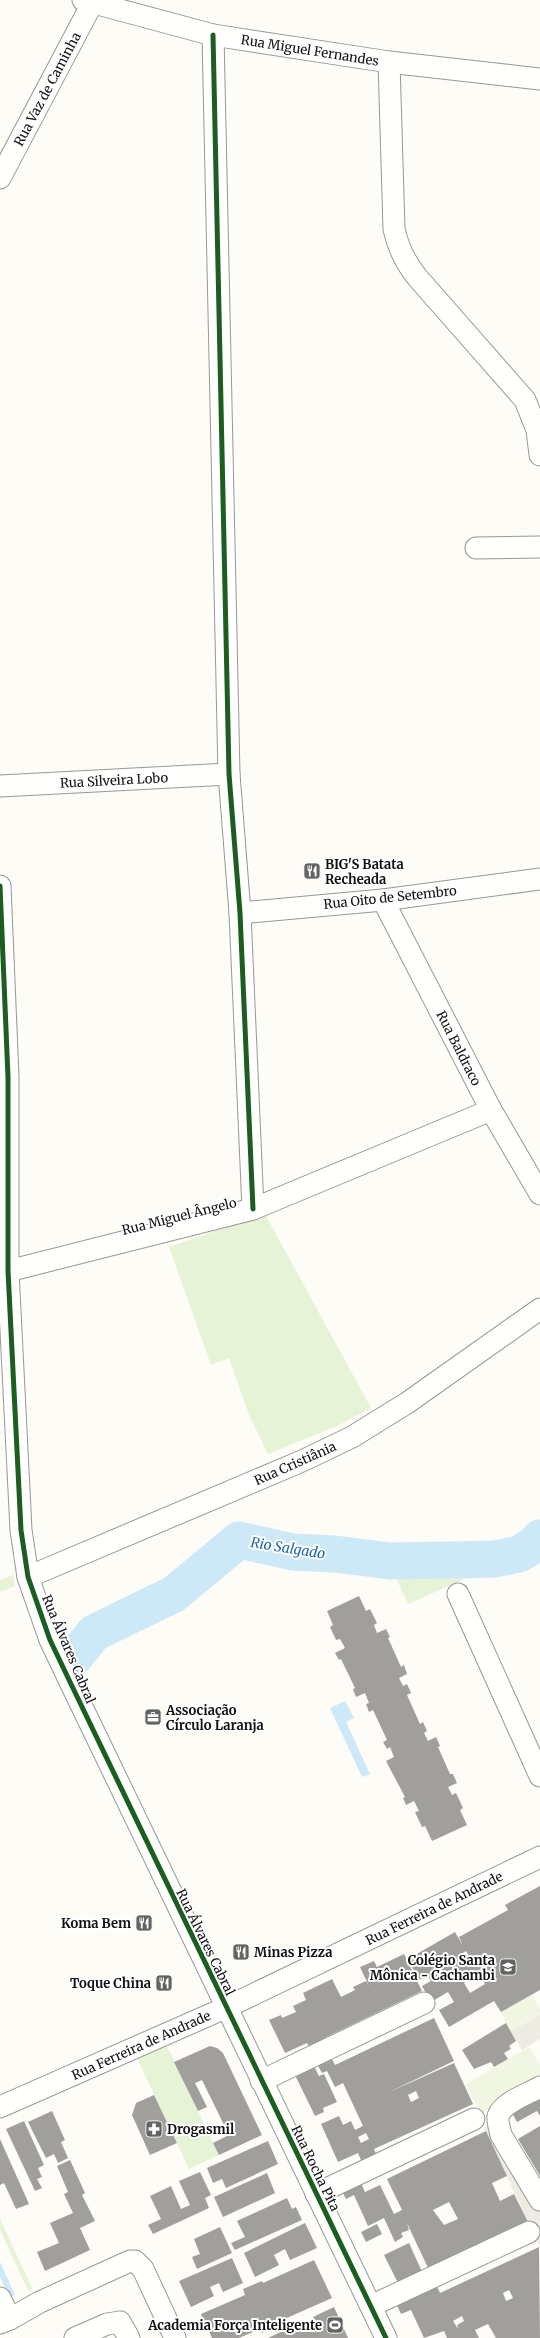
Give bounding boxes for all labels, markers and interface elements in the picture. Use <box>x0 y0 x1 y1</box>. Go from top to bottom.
street label: Rua Vaz de Caminha <box>10 29 85 149</box>
street label: Rua Miguel Fernandes <box>240 31 380 70</box>
street label: Rua Silveira Lobo <box>60 769 169 792</box>
place label: BIG'S Batata Recheada <box>325 856 404 888</box>
restaurant icon: BIG'S Batata Recheada <box>302 861 322 881</box>
street label: Rua Oito de Setembro <box>323 882 458 913</box>
street label: Rua Baldraco <box>432 1008 485 1089</box>
street label: Rua Miguel Ângelo <box>120 1193 239 1239</box>
street label: Rua Cristiânia <box>252 1438 339 1489</box>
water label: Rio Salgado <box>249 1533 327 1563</box>
street label: Rua Álvares Cabral <box>38 1592 100 1706</box>
place label: Associação Círculo Laranja <box>165 1702 264 1734</box>
office icon: Associação Círculo Laranja <box>143 1707 163 1727</box>
street label: Rua Ferreira de Andrade <box>363 1868 506 1949</box>
street label: Rua Álvares Cabral <box>172 1886 240 1998</box>
restaurant icon: Koma Bem <box>134 1913 154 1933</box>
place label: Koma Bem <box>61 1915 131 1932</box>
restaurant icon: Minas Pizza <box>231 1942 251 1962</box>
place label: Minas Pizza <box>254 1944 332 1961</box>
place label: Colégio Santa Mônica - Cachambi <box>370 1952 496 1984</box>
school or university icon: Colégio Santa Mônica - Cachambi <box>498 1957 518 1977</box>
restaurant icon: Toque China <box>154 1973 174 1993</box>
place label: Toque China <box>70 1975 151 1992</box>
street label: Rua Ferreira de Andrade <box>69 2007 214 2084</box>
pharmacy icon: Drogasmil <box>144 2119 164 2139</box>
place label: Drogasmil <box>167 2121 234 2138</box>
street label: Rua Rocha Pita <box>287 2122 344 2214</box>
sports icon: Academia Força Inteligente <box>325 2315 345 2335</box>
place label: Academia Força Inteligente <box>147 2317 322 2334</box>

